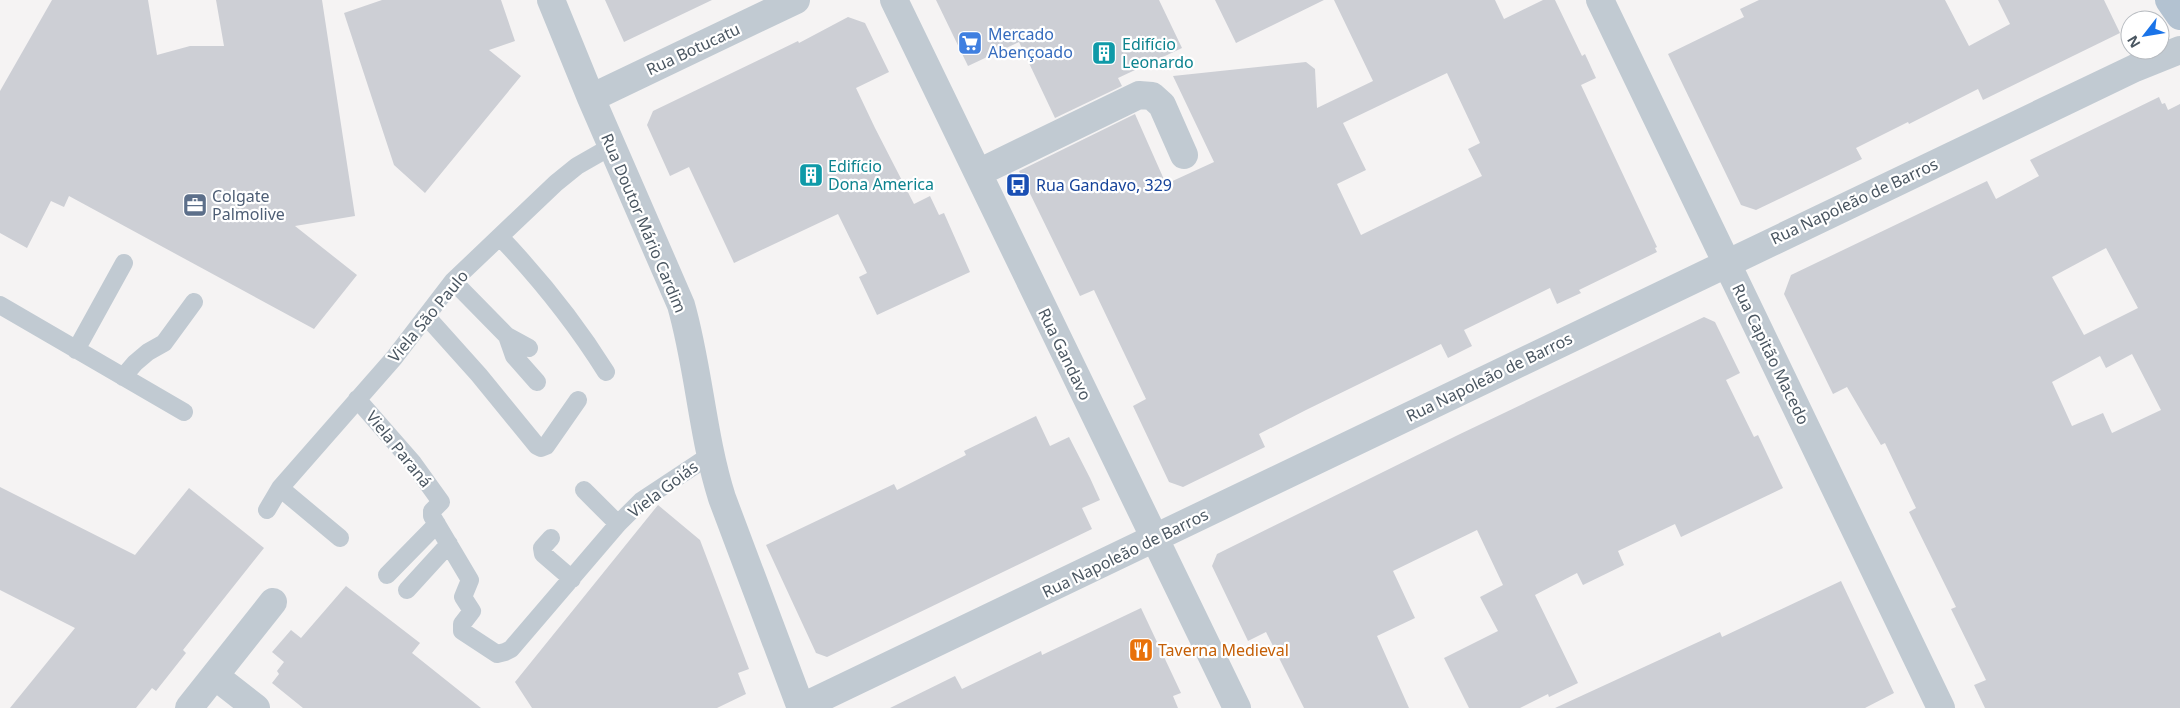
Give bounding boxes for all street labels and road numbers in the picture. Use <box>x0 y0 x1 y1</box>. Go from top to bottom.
street label: Rua Botucatu <box>643 18 743 80</box>
street label: Rua Doutor Mário Cardim <box>596 130 692 316</box>
street label: Rua Napoleão de Barros <box>1767 153 1941 249</box>
street label: Viela São Paulo <box>383 265 473 367</box>
street label: Rua Capitão Macedo <box>1727 280 1815 428</box>
street label: Rua Gandavo <box>1033 304 1097 404</box>
street label: Rua Napoleão de Barros <box>1402 327 1576 427</box>
street label: Viela Paraná <box>361 406 437 492</box>
street label: Viela Goiás <box>624 456 702 522</box>
street label: Rua Napoleão de Barros <box>1038 503 1212 603</box>

